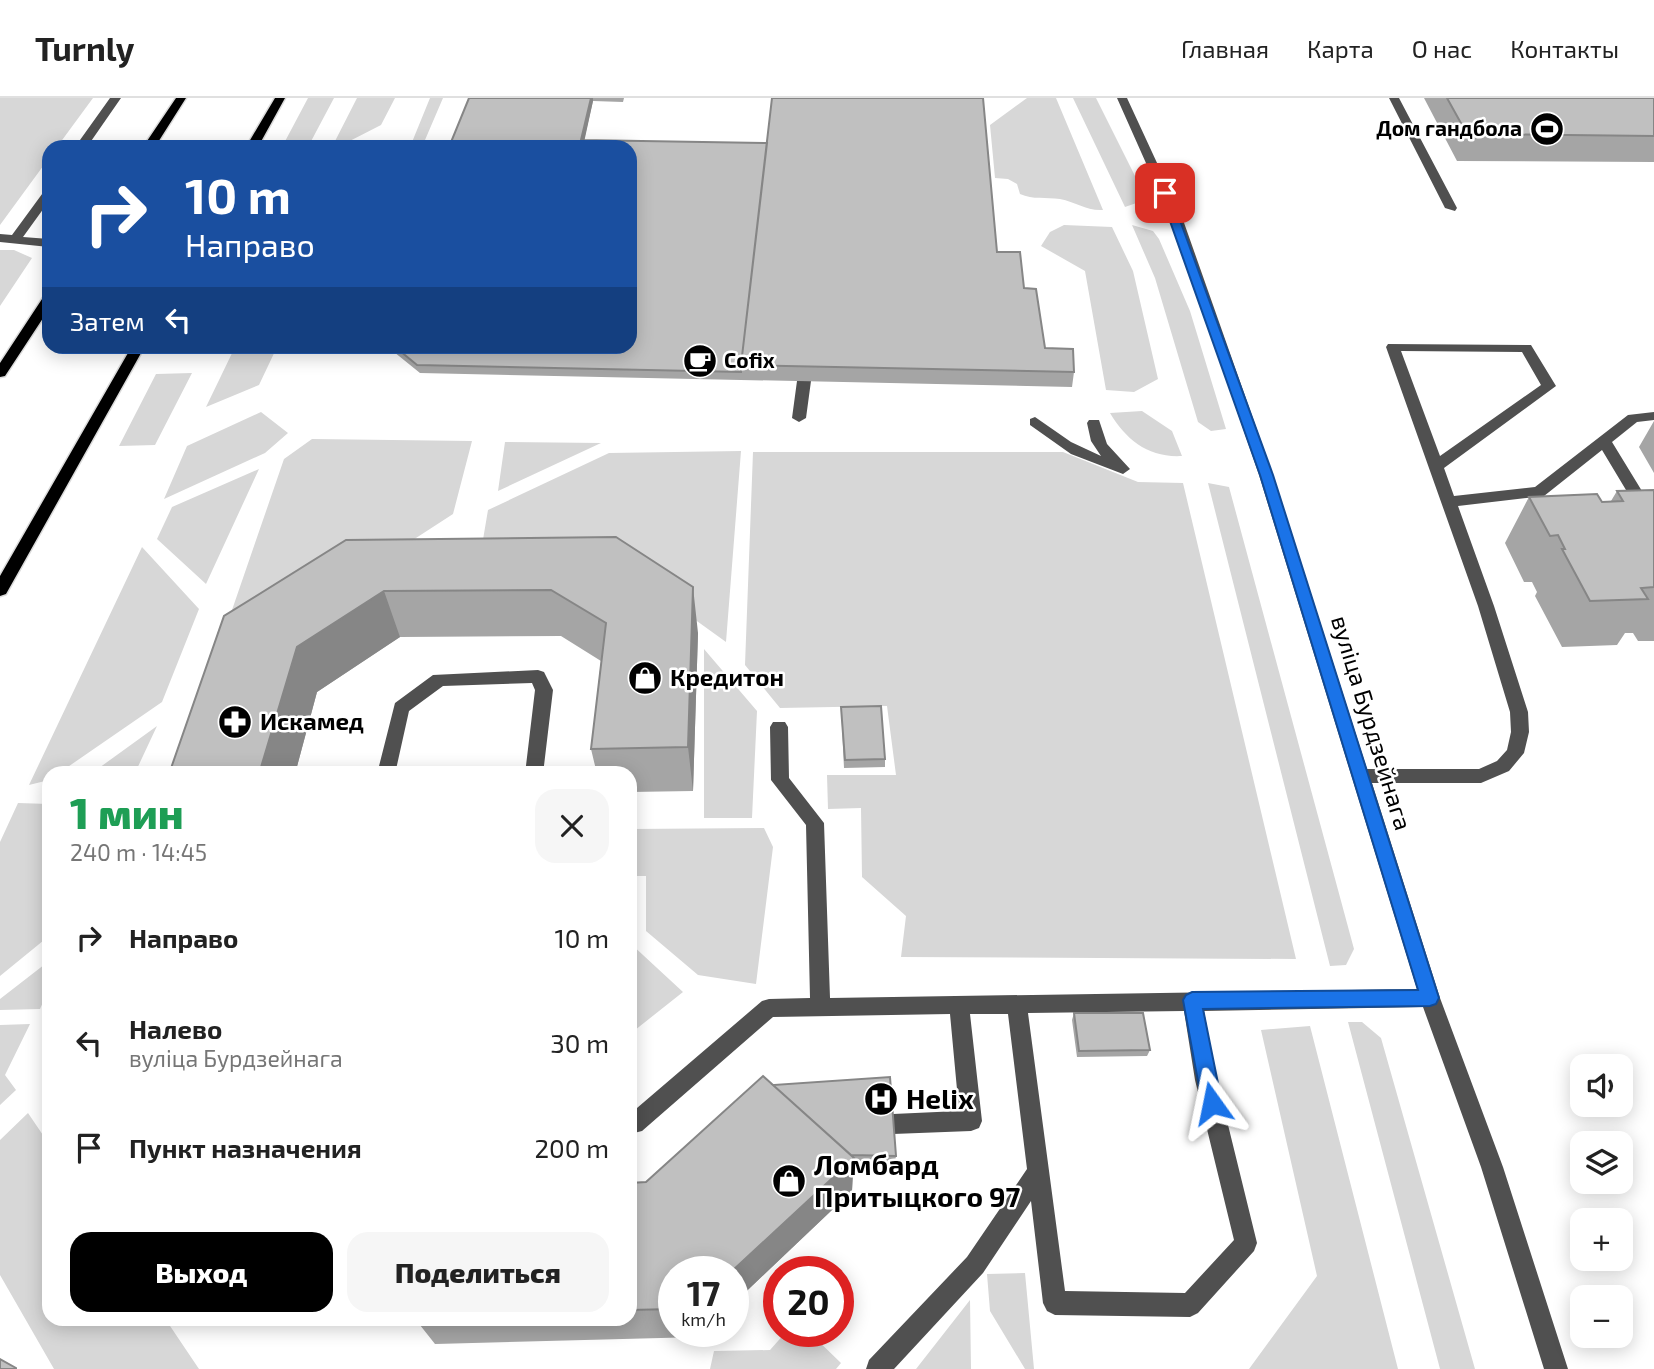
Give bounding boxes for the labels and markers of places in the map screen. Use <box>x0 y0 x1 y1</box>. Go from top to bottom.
sports icon: Дом гандбола <box>1528 110 1566 148</box>
place label: Дом гандбола <box>1376 115 1522 140</box>
pin <box>1135 163 1195 223</box>
cafe icon: Cofix <box>681 342 719 380</box>
place label: Cofix <box>724 347 775 372</box>
shop icon: Кредитон <box>626 659 664 697</box>
place label: Кредитон <box>670 662 784 691</box>
pharmacy icon: Искамед <box>216 703 254 741</box>
place label: Искамед <box>260 706 364 735</box>
hospital icon: Helix <box>862 1080 900 1118</box>
place label: Helix <box>906 1081 974 1115</box>
place label: Ломбард Притыцкого 97 <box>814 1147 1021 1213</box>
shop icon: Ломбард Притыцкого 97 <box>770 1162 808 1200</box>

